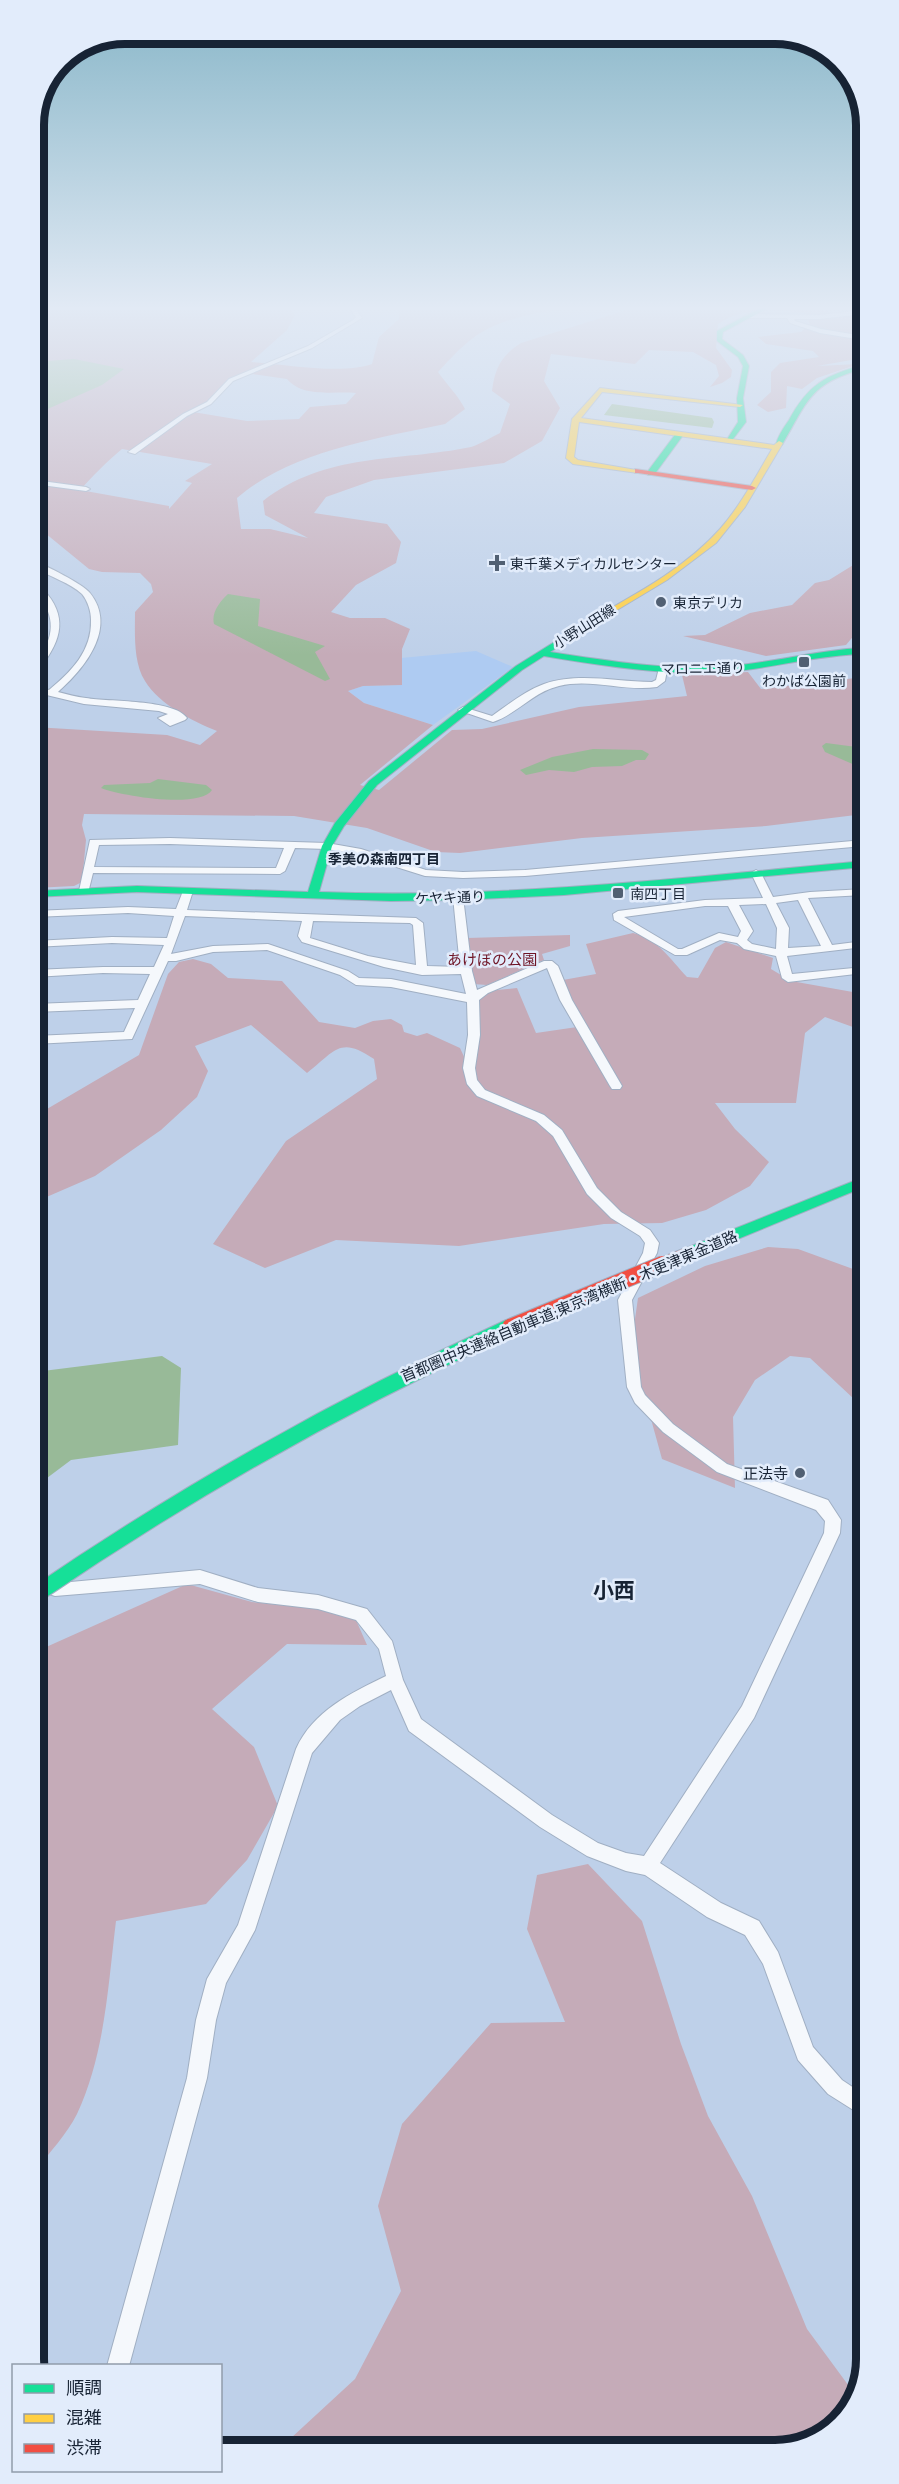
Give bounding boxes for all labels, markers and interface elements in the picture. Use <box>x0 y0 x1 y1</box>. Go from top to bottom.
place label: 東千葉メディカルセンター <box>510 553 677 574</box>
marker: 東千葉メディカルセンター <box>488 554 506 572</box>
place label: 東京デリカ <box>673 592 743 613</box>
marker: 東京デリカ <box>654 595 668 609</box>
street label: 小野山田線 <box>549 599 619 653</box>
marker: わかば公園前 <box>797 655 811 669</box>
street label: マロニエ通り <box>661 657 745 679</box>
place label: わかば公園前 <box>762 670 846 691</box>
district label: 季美の森南四丁目 <box>328 848 440 869</box>
place label: 南四丁目 <box>630 883 686 904</box>
street label: ケヤキ通り <box>415 885 485 909</box>
marker: 南四丁目 <box>611 886 625 900</box>
park label: あけぼの公園 <box>447 948 537 971</box>
street label: 首都圏中央連絡自動車道;東京湾横断・木更津東金道路 <box>397 1224 741 1388</box>
place label: 正法寺 <box>743 1462 788 1485</box>
marker: 正法寺 <box>793 1466 807 1480</box>
district label: 小西 <box>593 1574 635 1606</box>
legend <box>12 2364 222 2472</box>
text: 順調 <box>66 2374 102 2401</box>
text: 混雑 <box>66 2404 102 2431</box>
text: 渋滞 <box>66 2434 102 2461</box>

